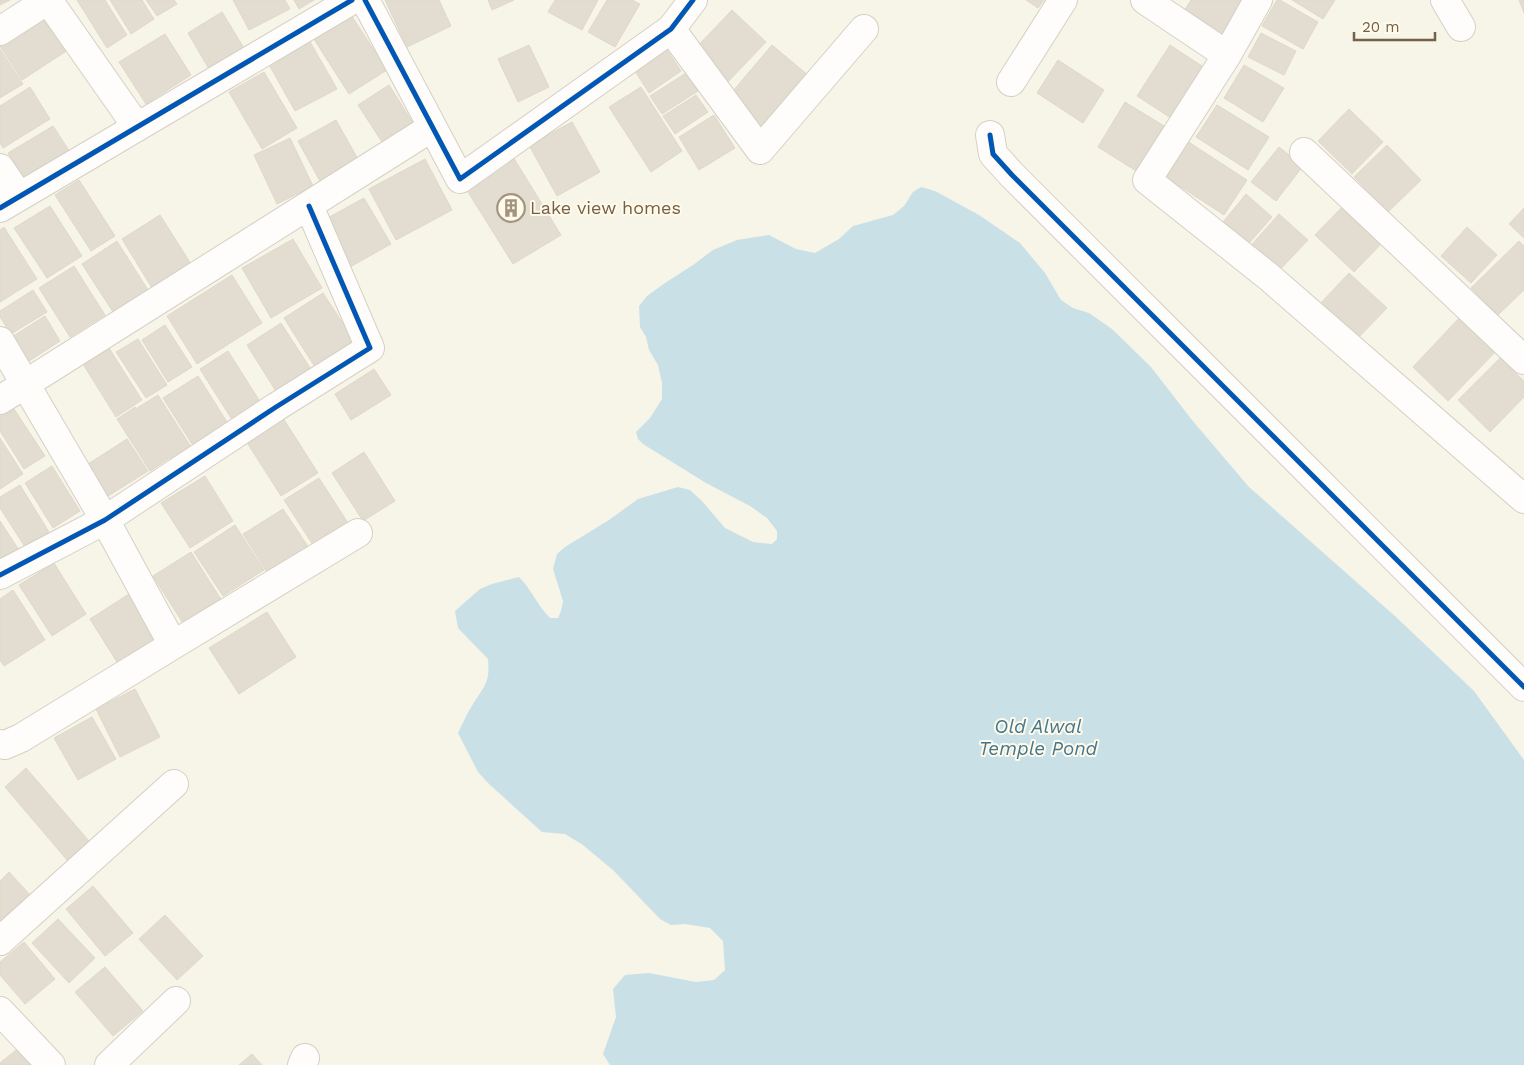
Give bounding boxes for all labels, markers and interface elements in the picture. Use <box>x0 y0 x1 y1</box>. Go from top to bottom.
scale bar <box>1354 10 1435 42</box>
text: 20 m <box>1362 18 1400 36</box>
building icon: Lake view homes <box>496 193 526 223</box>
place label: Lake view homes <box>530 197 681 218</box>
water label: Old Alwal Temple Pond <box>979 715 1098 760</box>

